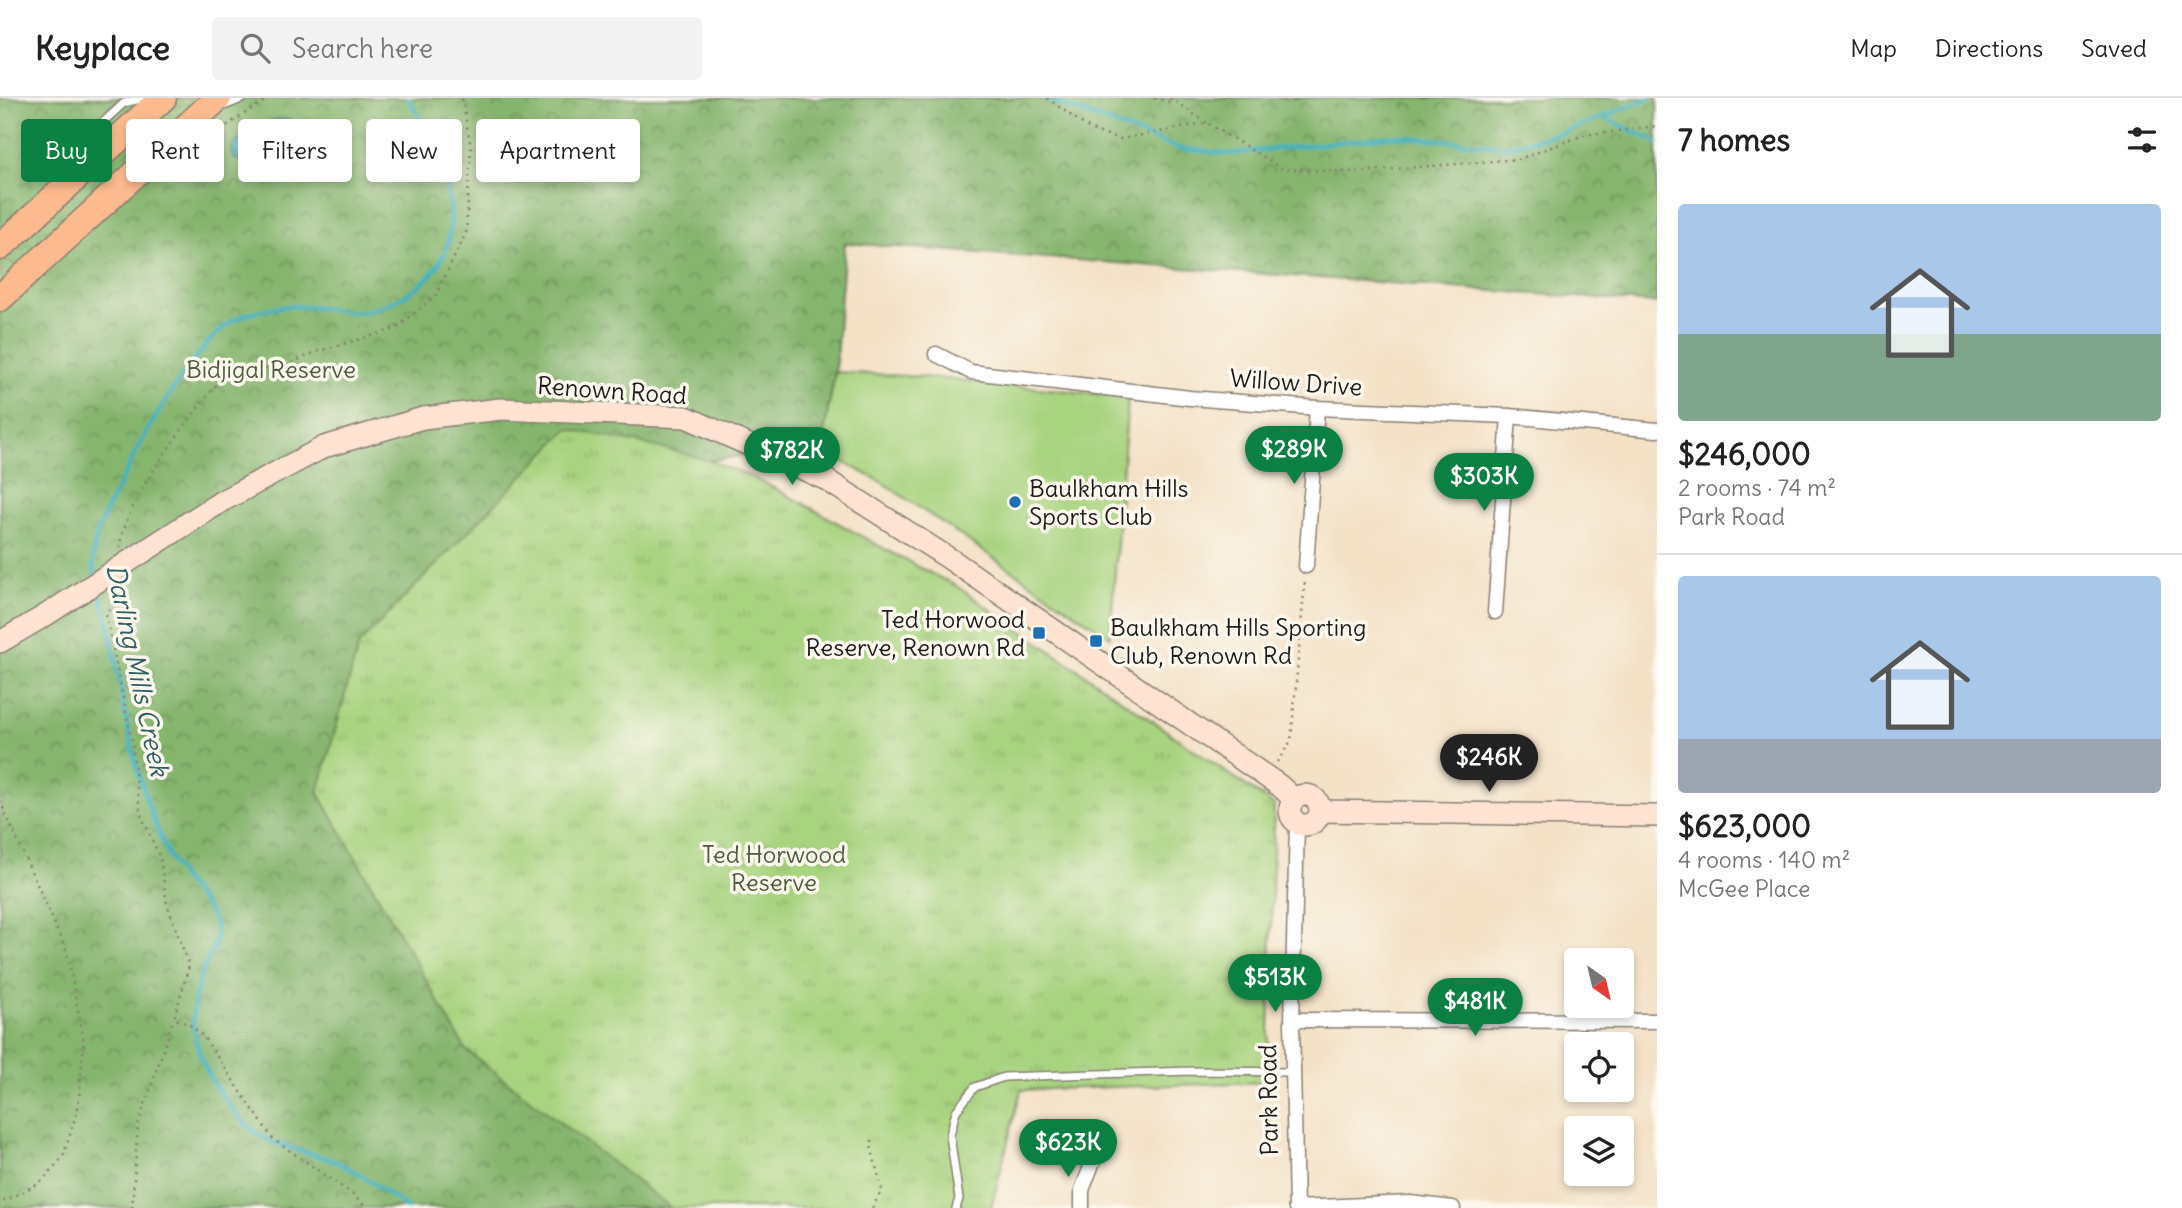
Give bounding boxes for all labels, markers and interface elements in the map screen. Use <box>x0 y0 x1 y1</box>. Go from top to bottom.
search box <box>212 17 702 80</box>
text: Keyplace <box>35 27 170 69</box>
icon: search <box>236 29 274 67</box>
text: Search here <box>292 32 433 65</box>
text: Map <box>1850 33 1897 63</box>
text: Directions <box>1935 33 2043 63</box>
text: Saved <box>2081 33 2147 63</box>
chip: Buy <box>21 119 112 182</box>
chip: Rent <box>126 119 224 182</box>
chip: Filters <box>238 119 352 182</box>
chip: New <box>366 119 462 182</box>
chip: Apartment <box>476 119 640 182</box>
text: 7 homes <box>1678 121 1790 159</box>
icon: filters <box>2123 121 2161 159</box>
icon: home <box>1857 250 1983 376</box>
park label: Bidjigal Reserve <box>186 354 356 384</box>
street label: Willow Drive <box>1229 362 1363 402</box>
street label: Renown Road <box>536 370 688 410</box>
pin: $289K <box>1245 426 1343 486</box>
pin: $782K <box>743 428 841 487</box>
text: $289K <box>1261 434 1327 463</box>
text: $782K <box>760 435 824 464</box>
text: $246,000 <box>1678 435 1811 473</box>
pin: $303K <box>1435 454 1533 513</box>
text: $303K <box>1450 461 1518 490</box>
place label: Baulkham Hills Sports Club <box>1029 473 1189 531</box>
text: 2 rooms · 74 m² <box>1678 473 1836 502</box>
marker: Baulkham Hills Sports Club <box>1007 494 1023 510</box>
text: Park Road <box>1678 502 1785 531</box>
water label: Darling Mills Creek <box>99 561 177 781</box>
place label: Ted Horwood Reserve, Renown Rd <box>806 604 1025 662</box>
place label: Baulkham Hills Sporting Club, Renown Rd <box>1110 612 1366 670</box>
icon: home <box>1857 622 1983 748</box>
marker: Ted Horwood Reserve, Renown Rd <box>1031 625 1047 641</box>
marker: Baulkham Hills Sporting Club, Renown Rd <box>1088 633 1104 649</box>
pin: $246K <box>1440 734 1538 794</box>
text: $246K <box>1456 742 1522 771</box>
text: $623,000 <box>1678 807 1811 845</box>
park label: Ted Horwood Reserve <box>702 839 846 897</box>
text: 4 rooms · 140 m² <box>1678 845 1850 874</box>
text: McGee Place <box>1678 874 1810 903</box>
north arrow <box>1564 948 1634 1018</box>
map controls <box>1564 948 1634 1186</box>
pin: $513K <box>1226 954 1324 1014</box>
text: $513K <box>1244 962 1306 991</box>
pin: $481K <box>1426 978 1524 1038</box>
text: $481K <box>1444 986 1506 1015</box>
button: locate <box>1564 1032 1634 1102</box>
street label: Park Road <box>1252 1044 1284 1156</box>
button: layers <box>1564 1116 1634 1186</box>
pin: $623K <box>1019 1119 1117 1179</box>
text: $623K <box>1035 1127 1101 1156</box>

